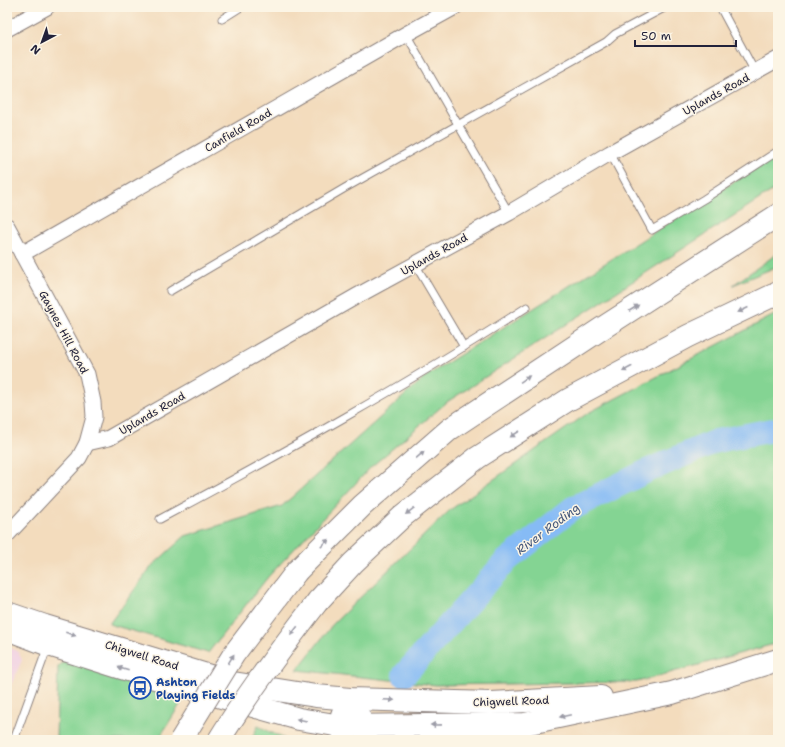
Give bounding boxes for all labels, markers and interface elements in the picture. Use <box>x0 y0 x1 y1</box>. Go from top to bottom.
north arrow <box>22 22 62 62</box>
scale bar <box>635 22 736 48</box>
text: 50 m <box>641 28 671 44</box>
text: N <box>27 40 44 58</box>
street label: Uplands Road <box>680 70 752 119</box>
street label: Canfield Road <box>202 105 274 156</box>
street label: Uplands Road <box>398 230 470 279</box>
street label: Gaynes Hill Road <box>35 288 92 376</box>
one-way arrow <box>628 304 640 311</box>
one-way arrow <box>737 307 748 313</box>
one-way arrow <box>621 366 633 372</box>
one-way arrow <box>520 375 530 383</box>
street label: Uplands Road <box>116 388 188 438</box>
one-way arrow <box>509 431 521 438</box>
one-way arrow <box>415 451 425 460</box>
water label: River Roding <box>513 500 583 558</box>
one-way arrow <box>404 506 415 515</box>
one-way arrow <box>320 538 330 548</box>
one-way arrow <box>290 626 299 637</box>
one-way arrow <box>65 631 77 637</box>
street label: Chigwell Road <box>103 637 181 674</box>
one-way arrow <box>227 653 234 665</box>
one-way arrow <box>117 666 129 672</box>
bus stop icon: Ashton Playing Fields <box>127 675 153 701</box>
place label: Ashton Playing Fields <box>156 675 236 703</box>
street label: Chigwell Road <box>473 693 549 710</box>
one-way arrow <box>383 697 396 703</box>
one-way arrow <box>559 713 571 719</box>
one-way arrow <box>296 717 308 723</box>
one-way arrow <box>429 722 442 728</box>

